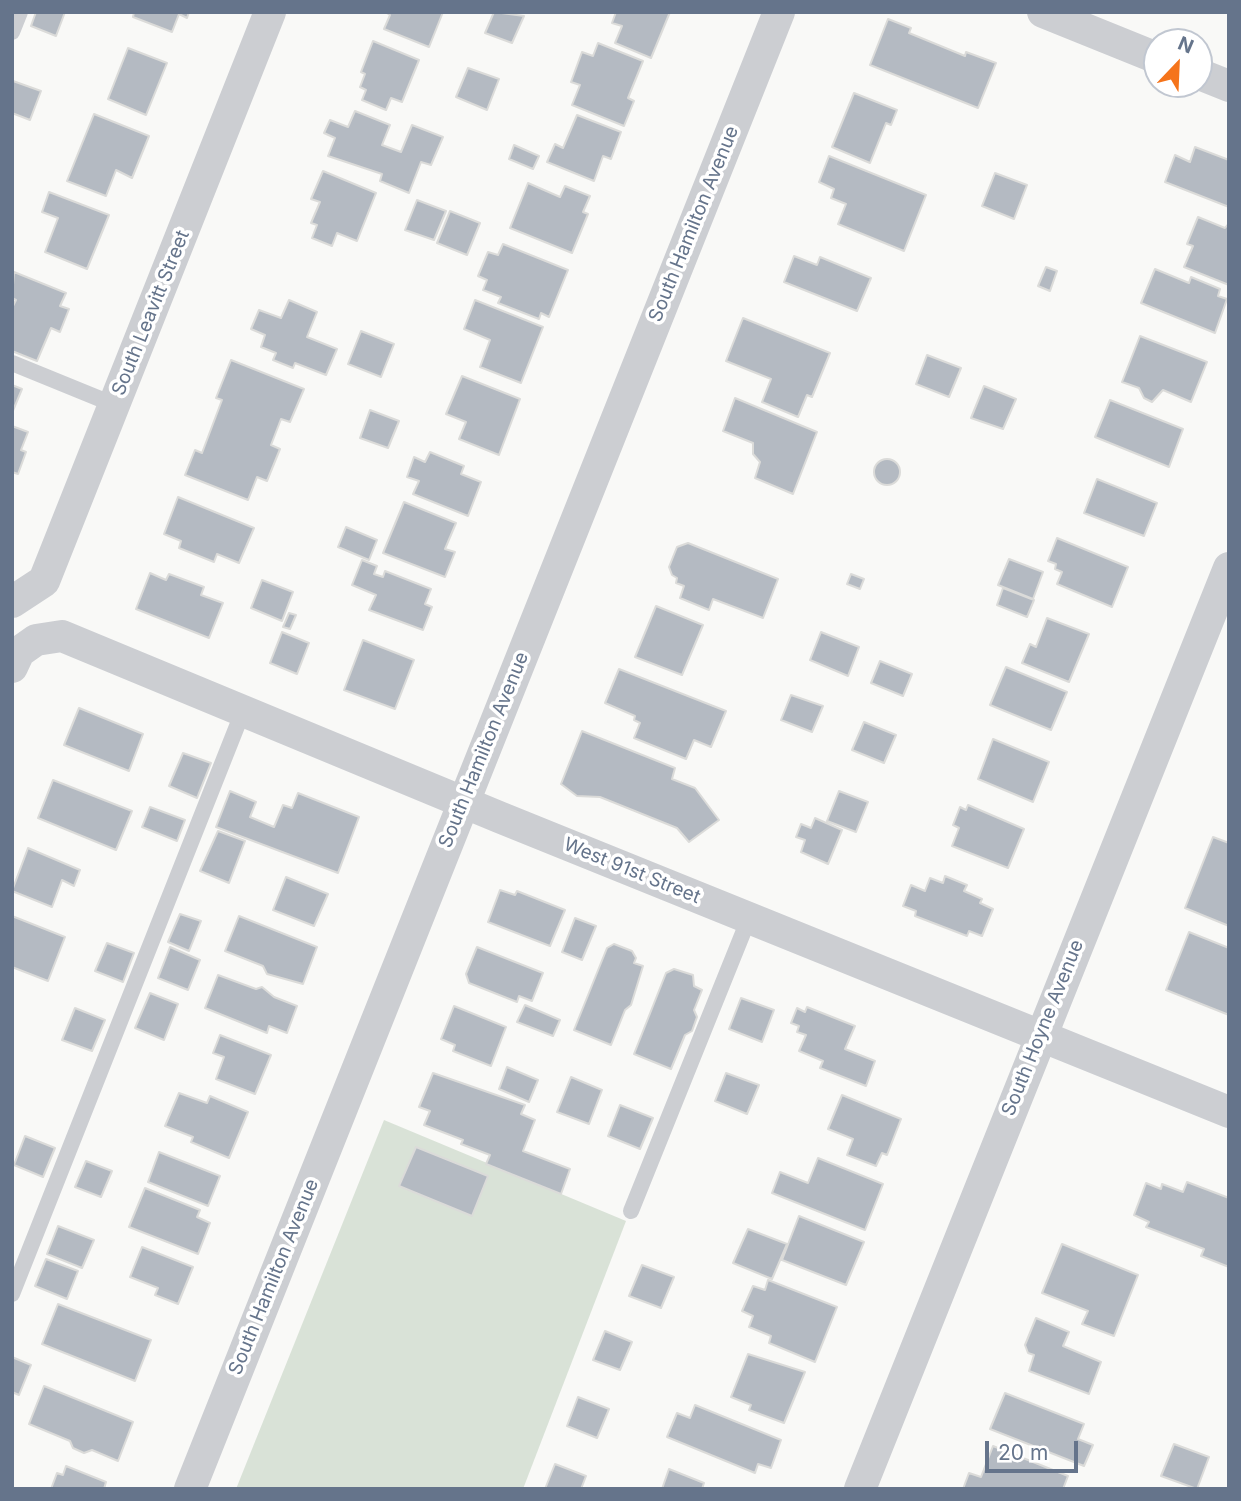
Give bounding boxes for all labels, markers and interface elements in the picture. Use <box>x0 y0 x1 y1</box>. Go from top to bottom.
north arrow <box>1143 28 1213 98</box>
text: N <box>1174 32 1197 58</box>
street label: South Hamilton Avenue <box>644 123 744 325</box>
street label: South Leavitt Street <box>107 227 195 399</box>
street label: South Hamilton Avenue <box>434 649 534 851</box>
street label: West 91st Street <box>560 833 704 909</box>
street label: South Hoyne Avenue <box>997 937 1089 1119</box>
street label: South Hamilton Avenue <box>224 1176 324 1378</box>
scale bar <box>989 1428 1082 1472</box>
text: 20 m <box>998 1440 1048 1465</box>

